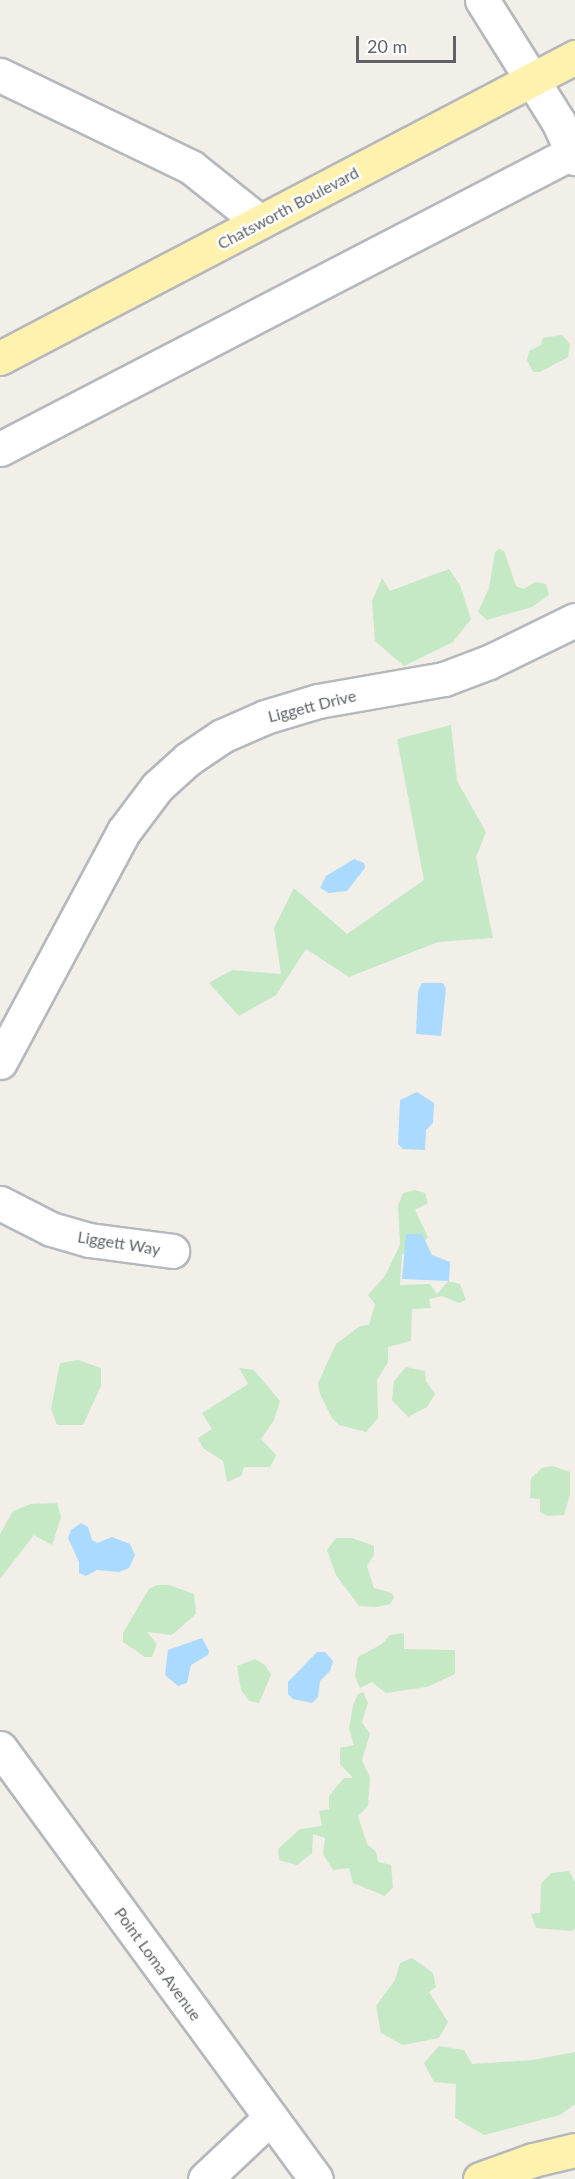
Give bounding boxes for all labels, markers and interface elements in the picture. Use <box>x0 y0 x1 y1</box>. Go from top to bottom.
scale bar <box>359 24 460 62</box>
text: 20 m <box>367 35 407 57</box>
street label: Chatsworth Boulevard <box>214 163 362 253</box>
street label: Liggett Drive <box>266 686 358 726</box>
street label: Liggett Way <box>76 1227 162 1259</box>
street label: Point Loma Avenue <box>110 1903 206 2025</box>

